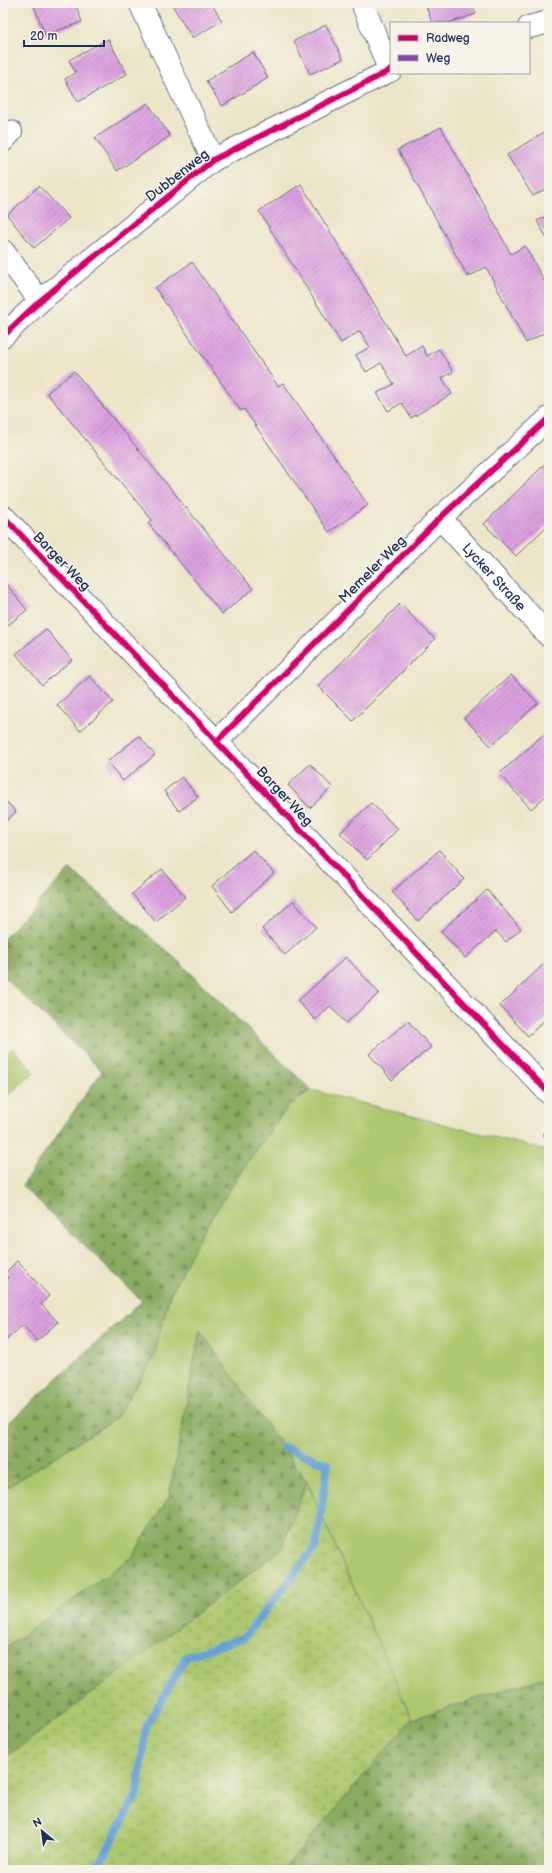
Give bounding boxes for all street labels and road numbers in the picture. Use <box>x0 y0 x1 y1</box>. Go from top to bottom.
street label: Dubbenweg <box>142 145 212 205</box>
street label: Barger Weg <box>29 528 94 594</box>
street label: Memeler Weg <box>335 532 410 607</box>
street label: Lycker Straße <box>458 540 529 614</box>
street label: Barger Weg <box>253 763 317 830</box>

